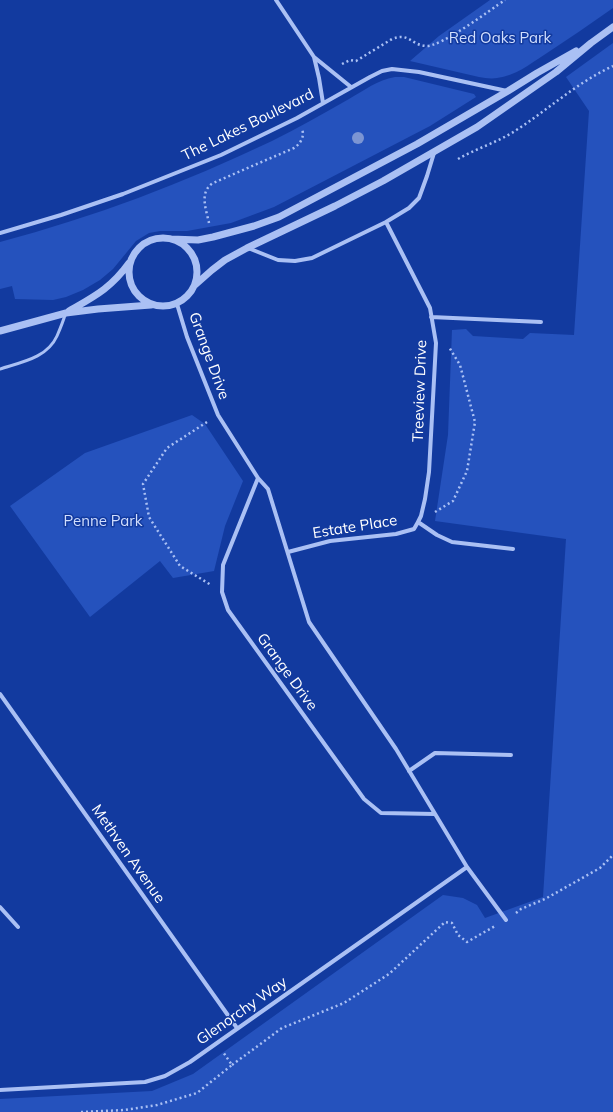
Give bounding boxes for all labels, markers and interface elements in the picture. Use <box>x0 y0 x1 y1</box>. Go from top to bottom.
park label: Red Oaks Park <box>449 29 551 47</box>
street label: The Lakes Boulevard <box>179 85 317 165</box>
street label: Grange Drive <box>185 310 233 402</box>
street label: Treeview Drive <box>409 340 431 442</box>
street label: Estate Place <box>311 511 399 543</box>
park label: Penne Park <box>64 512 142 530</box>
street label: Grange Drive <box>253 630 321 714</box>
street label: Methven Avenue <box>87 801 169 907</box>
street label: Glenorchy Way <box>193 973 291 1049</box>

